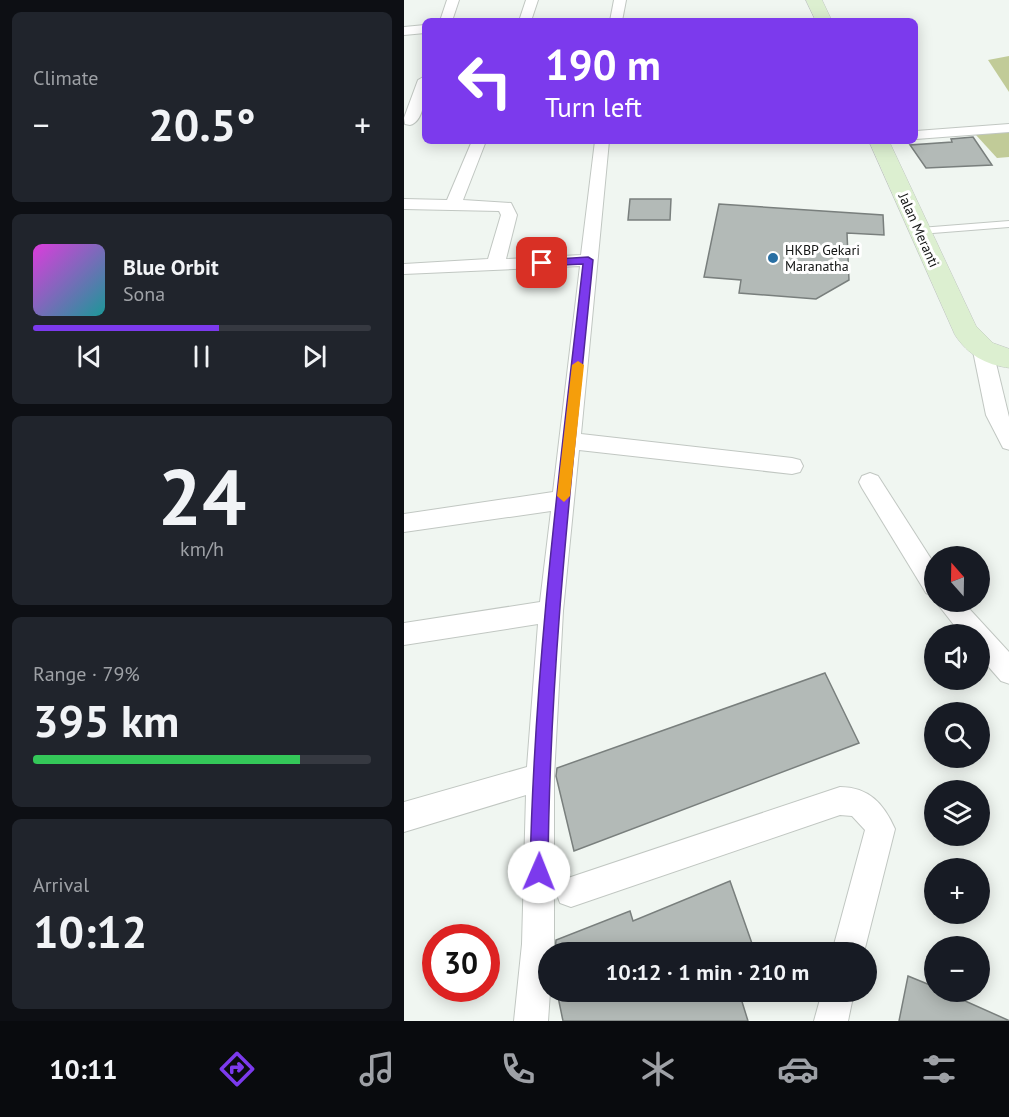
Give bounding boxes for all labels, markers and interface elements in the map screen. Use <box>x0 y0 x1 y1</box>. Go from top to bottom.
text: 190 m <box>545 37 661 92</box>
icon: left <box>446 42 524 120</box>
text: Climate <box>33 65 99 91</box>
text: Turn left <box>545 90 642 124</box>
text: 20.5° <box>148 95 256 153</box>
text: − <box>33 103 50 146</box>
text: + <box>354 103 371 146</box>
street label: Jalan Meranti <box>894 189 943 270</box>
pin <box>516 237 567 288</box>
place label: HKBP Gekari Maranatha <box>785 241 860 275</box>
icon: arrive <box>525 246 558 279</box>
marker: HKBP Gekari Maranatha <box>766 251 780 265</box>
text: Blue Orbit <box>123 253 219 281</box>
text: Sona <box>123 281 165 307</box>
icon: previous <box>73 340 106 373</box>
icon: pause <box>185 340 218 373</box>
icon: next <box>298 340 331 373</box>
text: 24 <box>158 446 246 547</box>
text: km/h <box>180 536 224 562</box>
north arrow <box>924 546 990 612</box>
map controls <box>924 546 990 1002</box>
button: sound <box>924 624 990 690</box>
text: Range · 79% <box>33 661 140 687</box>
text: 395 km <box>33 691 179 749</box>
button: search <box>924 702 990 768</box>
button: layers <box>924 780 990 846</box>
position arrow <box>507 840 571 904</box>
button: + <box>924 858 990 924</box>
text: Arrival <box>33 872 89 898</box>
text: 10:12 <box>33 902 147 960</box>
speed limit sign: 30 <box>422 924 500 1002</box>
button: − <box>924 936 990 1002</box>
text: 10:12 · 1 min · 210 m <box>606 958 809 986</box>
icon: directions <box>216 1048 258 1090</box>
icon: music <box>356 1048 398 1090</box>
icon: phone <box>497 1048 539 1090</box>
icon: climate <box>637 1048 679 1090</box>
icon: car <box>777 1048 819 1090</box>
icon: filters <box>918 1048 960 1090</box>
text: 10:11 <box>49 1052 118 1086</box>

